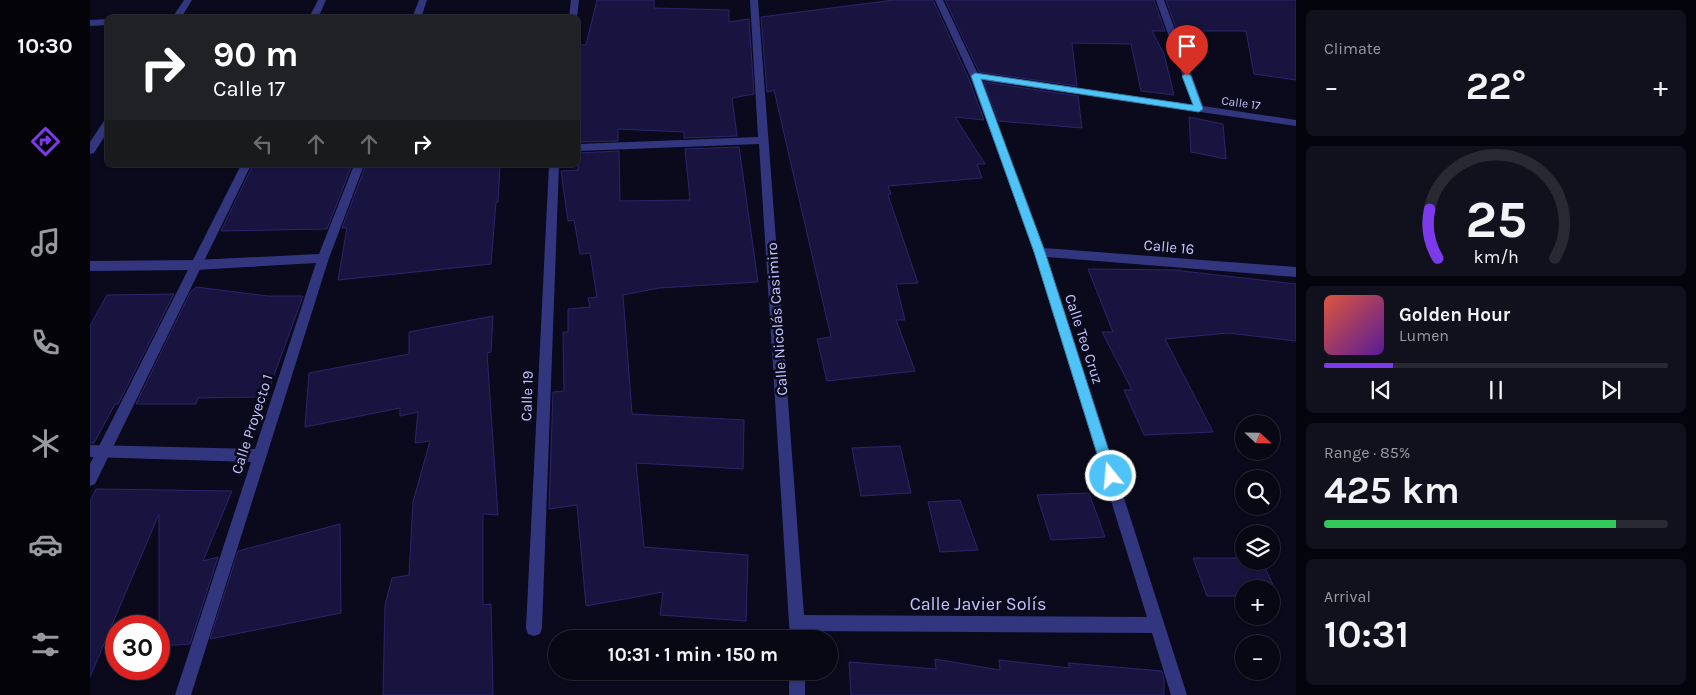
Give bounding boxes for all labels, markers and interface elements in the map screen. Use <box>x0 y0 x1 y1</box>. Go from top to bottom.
pin <box>1166 25 1208 76</box>
icon: arrive <box>1173 32 1201 60</box>
text: 10:30 <box>17 33 73 59</box>
text: 90 m <box>213 34 299 75</box>
icon: right <box>130 35 195 100</box>
text: Climate <box>1324 39 1381 58</box>
text: 22° <box>1466 64 1526 109</box>
text: − <box>1324 70 1339 103</box>
text: + <box>1653 70 1668 103</box>
text: Calle 17 <box>213 76 285 102</box>
street label: Calle 17 <box>1221 93 1262 113</box>
icon: directions <box>28 124 63 159</box>
icon: left <box>249 130 277 158</box>
icon: ahead <box>302 130 330 158</box>
icon: ahead <box>355 130 383 158</box>
icon: right <box>408 130 436 158</box>
text: 25 <box>1465 189 1527 250</box>
icon: music <box>28 225 63 260</box>
street label: Calle 16 <box>1143 236 1195 258</box>
street label: Calle Nicolás Casimiro <box>763 242 791 396</box>
text: km/h <box>1473 247 1519 268</box>
street label: Calle Teo Cruz <box>1061 292 1107 386</box>
text: Golden Hour <box>1399 304 1510 326</box>
icon: phone <box>28 325 63 360</box>
text: Lumen <box>1399 326 1449 345</box>
street label: Calle 19 <box>517 370 537 422</box>
street label: Calle Proyecto 1 <box>227 372 277 476</box>
icon: previous <box>1367 376 1395 404</box>
icon: pause <box>1482 376 1510 404</box>
icon: next <box>1597 376 1625 404</box>
north arrow <box>1235 415 1280 460</box>
map controls <box>1235 415 1280 680</box>
icon: climate <box>28 426 63 461</box>
text: Range · 85% <box>1324 443 1410 462</box>
position arrow <box>1084 449 1136 501</box>
text: 425 km <box>1324 468 1460 513</box>
button: search <box>1235 470 1280 515</box>
button: layers <box>1235 525 1280 570</box>
icon: car <box>28 527 63 562</box>
button: + <box>1235 580 1280 625</box>
text: Arrival <box>1324 587 1371 606</box>
street label: Calle Javier Solís <box>910 593 1046 615</box>
text: 10:31 <box>1324 612 1409 657</box>
speed limit sign: 30 <box>105 615 170 680</box>
icon: filters <box>28 627 63 662</box>
button: − <box>1235 635 1280 680</box>
text: 10:31 · 1 min · 150 m <box>608 644 778 666</box>

